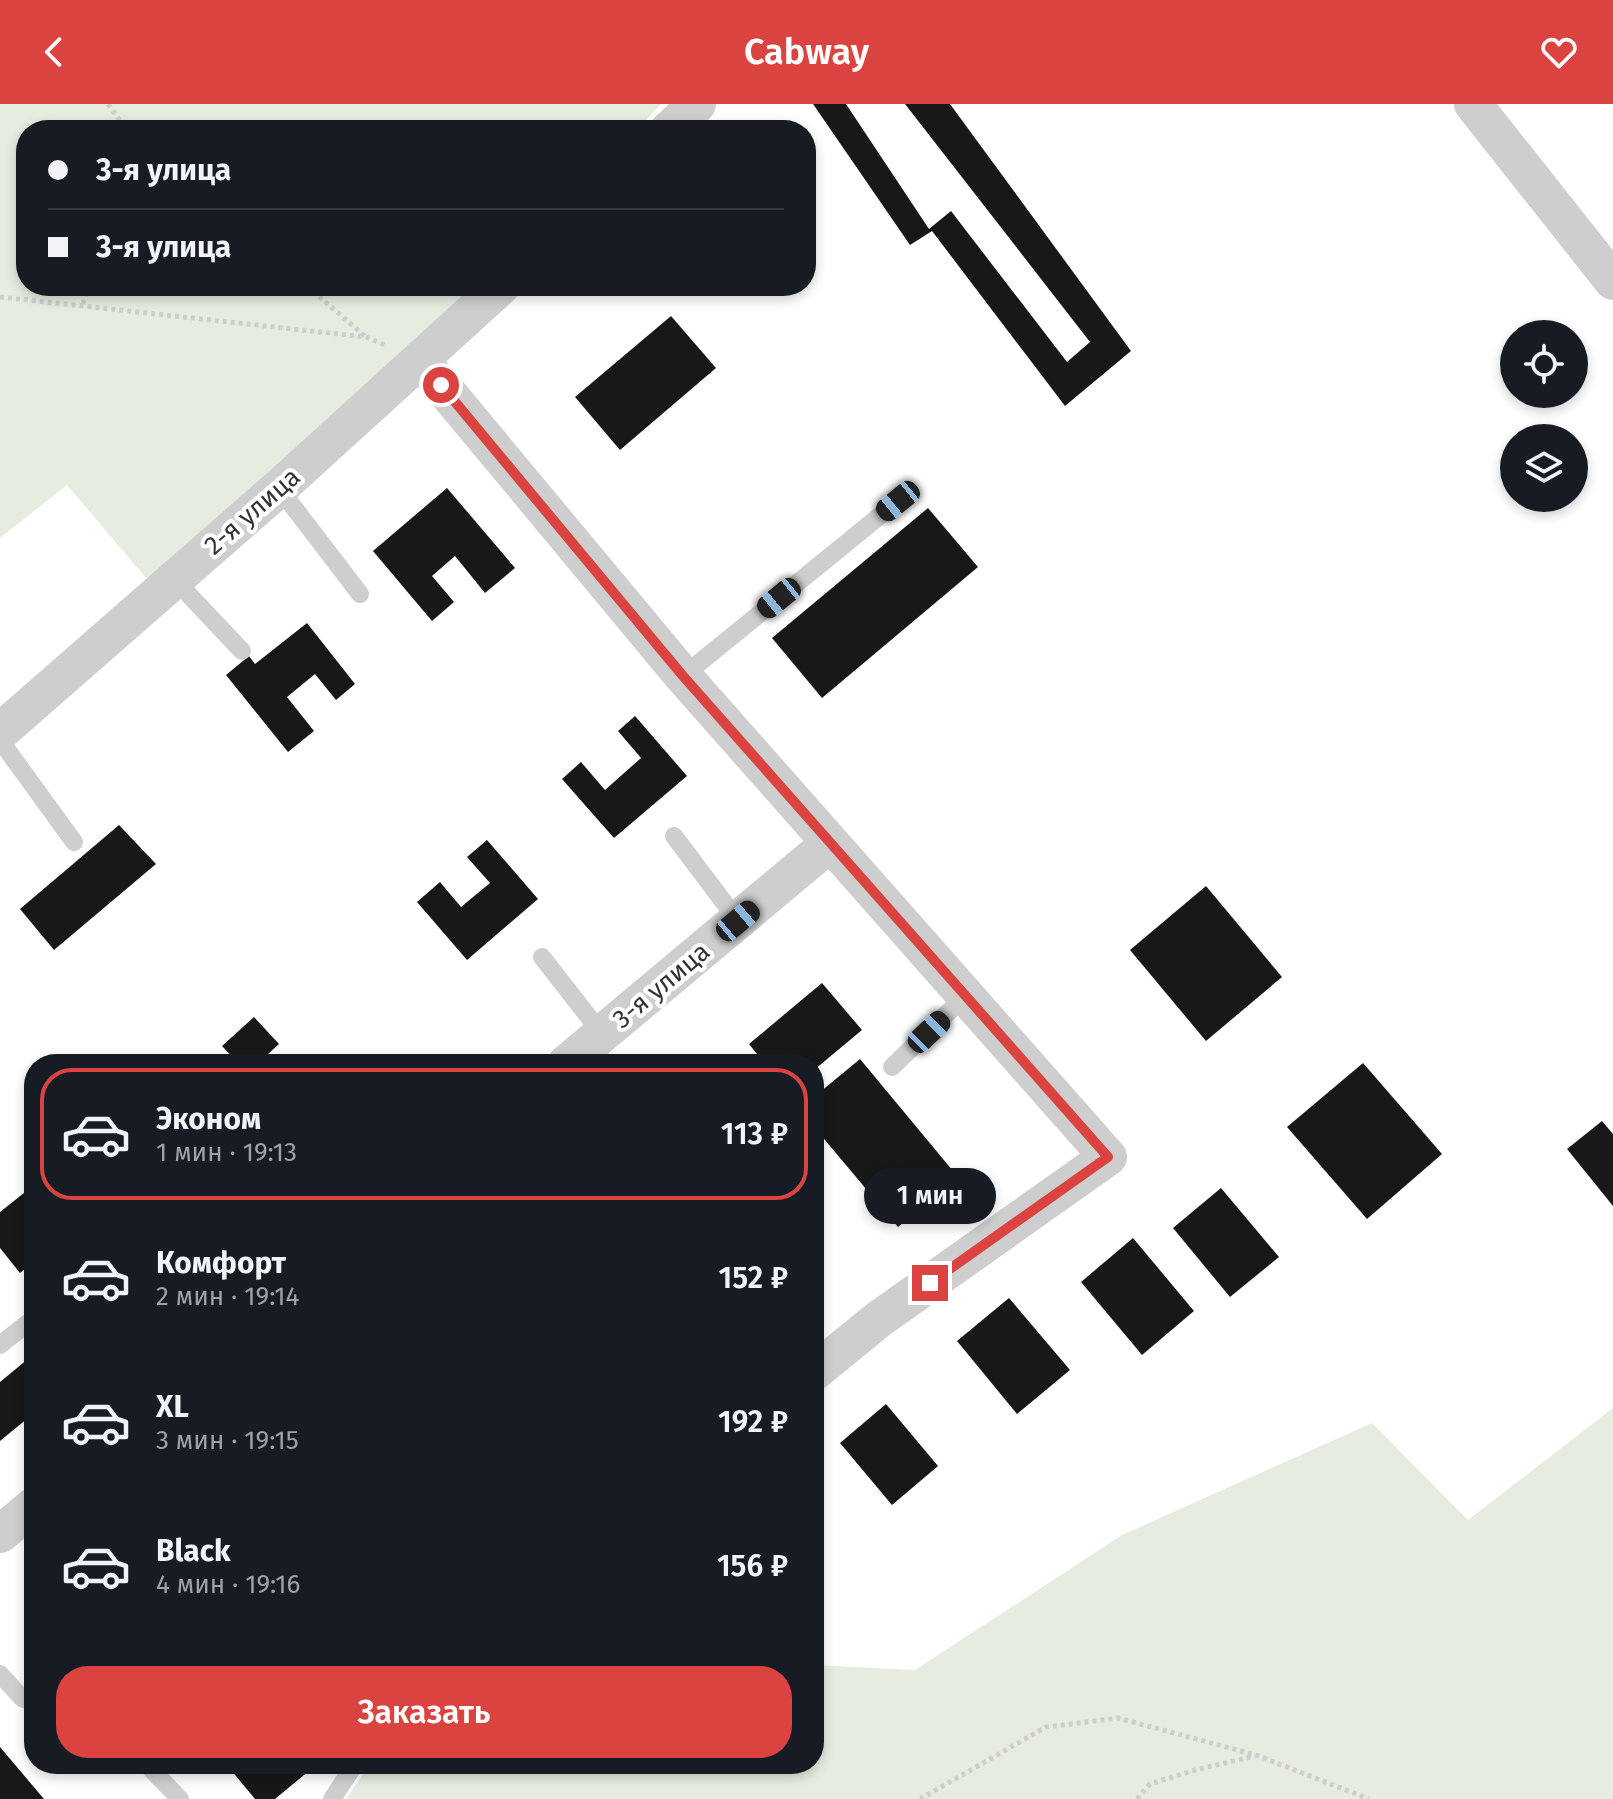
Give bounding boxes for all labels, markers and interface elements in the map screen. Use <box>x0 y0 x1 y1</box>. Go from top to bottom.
icon: back <box>32 30 76 74</box>
text: Cabway <box>744 30 869 74</box>
icon: heart <box>1537 30 1581 74</box>
text: 3-я улица <box>96 152 231 188</box>
text: 3-я улица <box>96 229 231 265</box>
map controls <box>1500 320 1588 512</box>
button: locate <box>1500 320 1588 408</box>
route start <box>423 367 459 403</box>
button: layers <box>1500 424 1588 512</box>
street label: 2-я улица <box>198 461 307 561</box>
car <box>872 477 924 525</box>
car <box>753 574 805 622</box>
car <box>712 896 764 946</box>
street label: 3-я улица <box>607 936 716 1035</box>
car <box>903 1007 955 1057</box>
icon: car <box>60 1098 132 1170</box>
text: Эконом <box>156 1101 261 1137</box>
text: 113 ₽ <box>721 1116 788 1152</box>
text: 1 мин · 19:13 <box>156 1137 297 1168</box>
callout: 1 мин <box>864 1167 996 1223</box>
text: 1 мин <box>897 1180 963 1211</box>
icon: car <box>60 1242 132 1314</box>
text: Комфорт <box>156 1245 286 1281</box>
text: 152 ₽ <box>719 1260 788 1296</box>
route end <box>912 1265 948 1301</box>
text: 2 мин · 19:14 <box>156 1281 299 1312</box>
icon: car <box>60 1386 132 1458</box>
text: XL <box>156 1389 189 1425</box>
text: 192 ₽ <box>718 1404 788 1440</box>
text: 3 мин · 19:15 <box>156 1425 299 1456</box>
icon: car <box>60 1530 132 1602</box>
text: Black <box>156 1533 231 1569</box>
text: 156 ₽ <box>717 1548 788 1584</box>
text: 4 мин · 19:16 <box>156 1569 300 1600</box>
button: Заказать <box>56 1666 792 1758</box>

